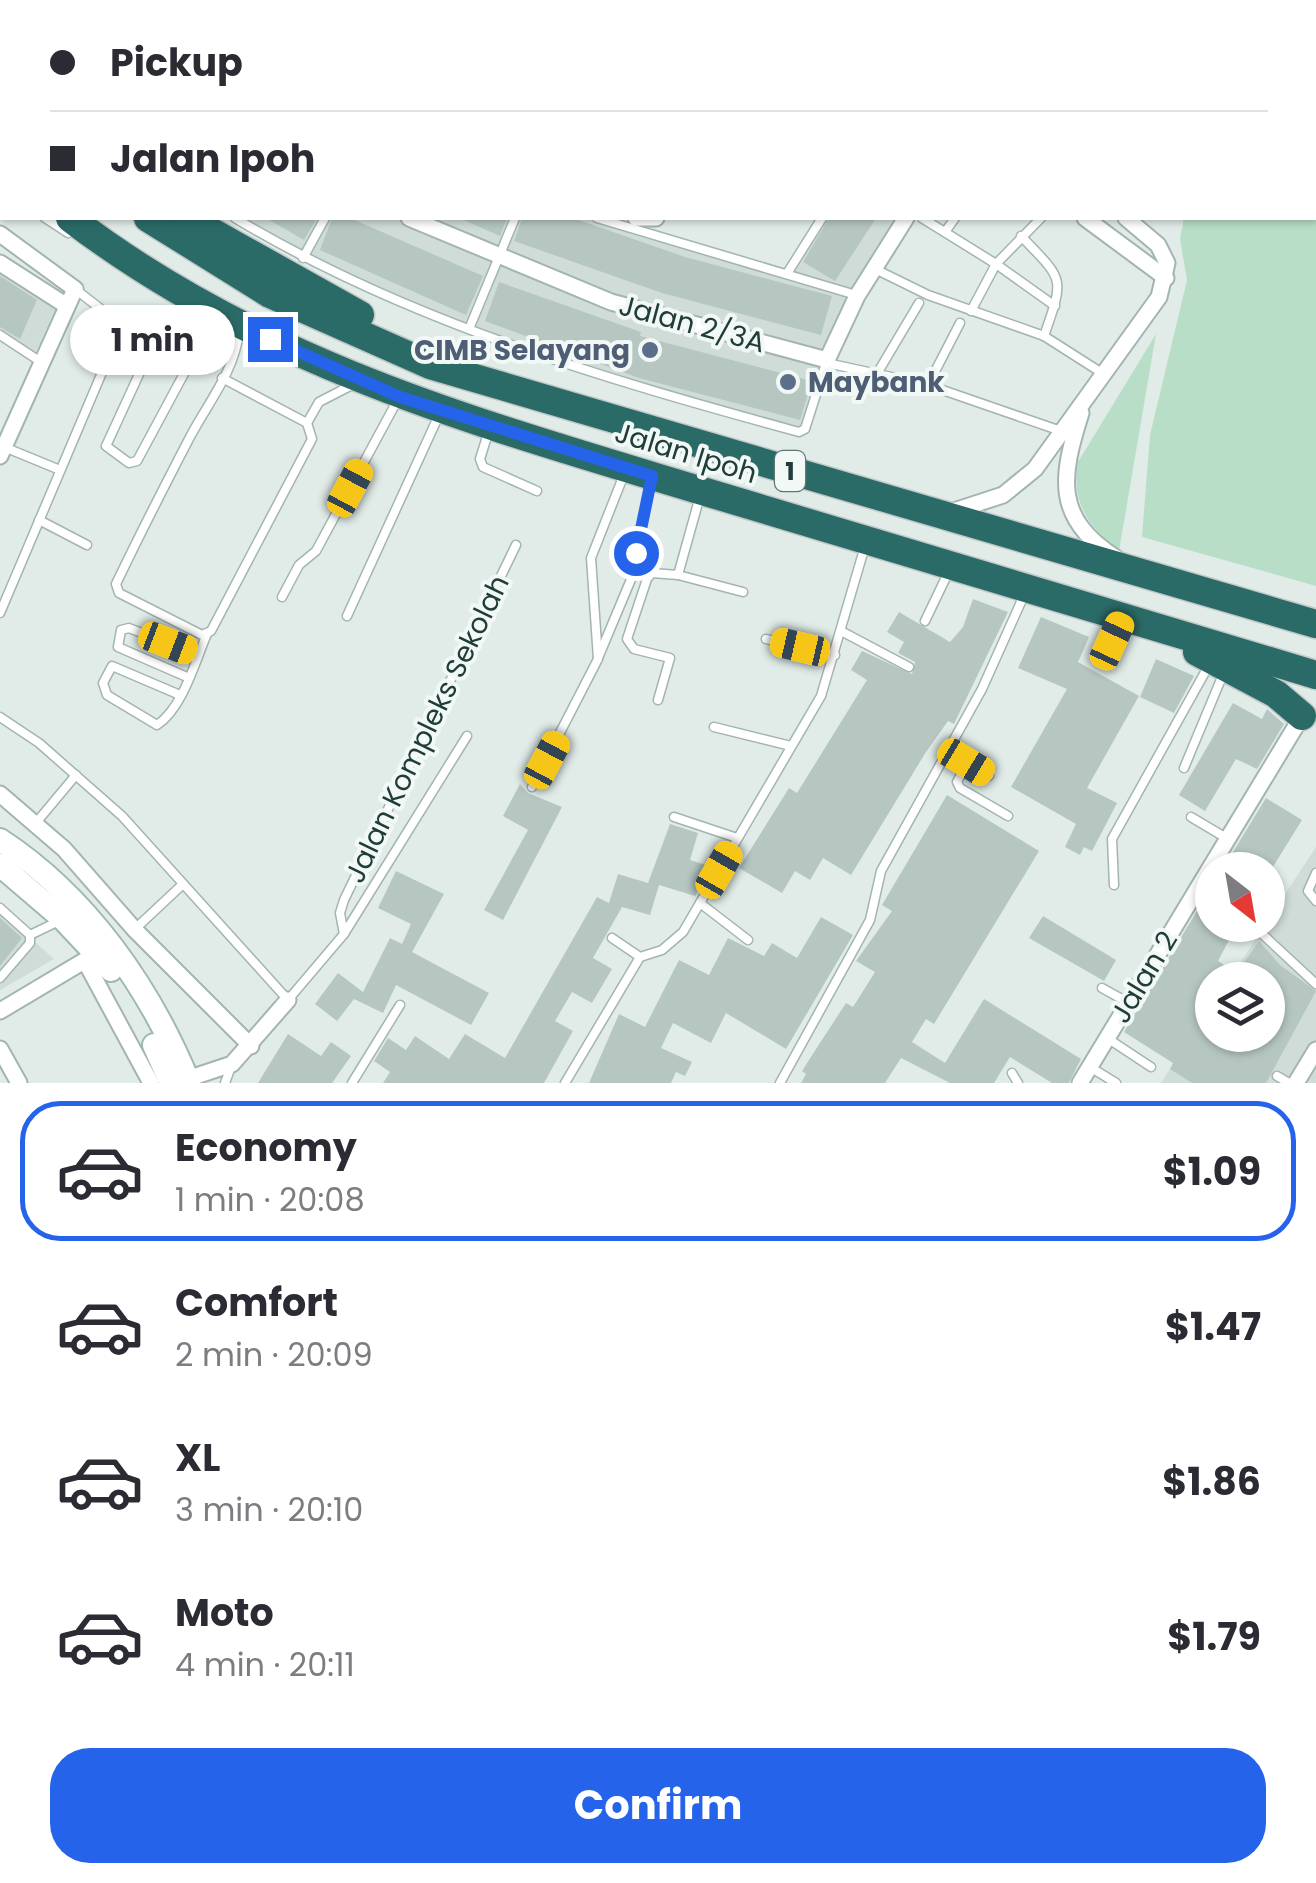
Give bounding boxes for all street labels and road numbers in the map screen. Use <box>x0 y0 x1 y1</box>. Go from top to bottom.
street label: Jalan 2/3A <box>615 286 769 362</box>
street label: Jalan Ipoh <box>610 413 762 493</box>
road number: 1 <box>775 451 805 491</box>
street label: Jalan Kompleks Sekolah <box>335 569 519 889</box>
street label: Jalan 2 <box>1101 924 1187 1030</box>

